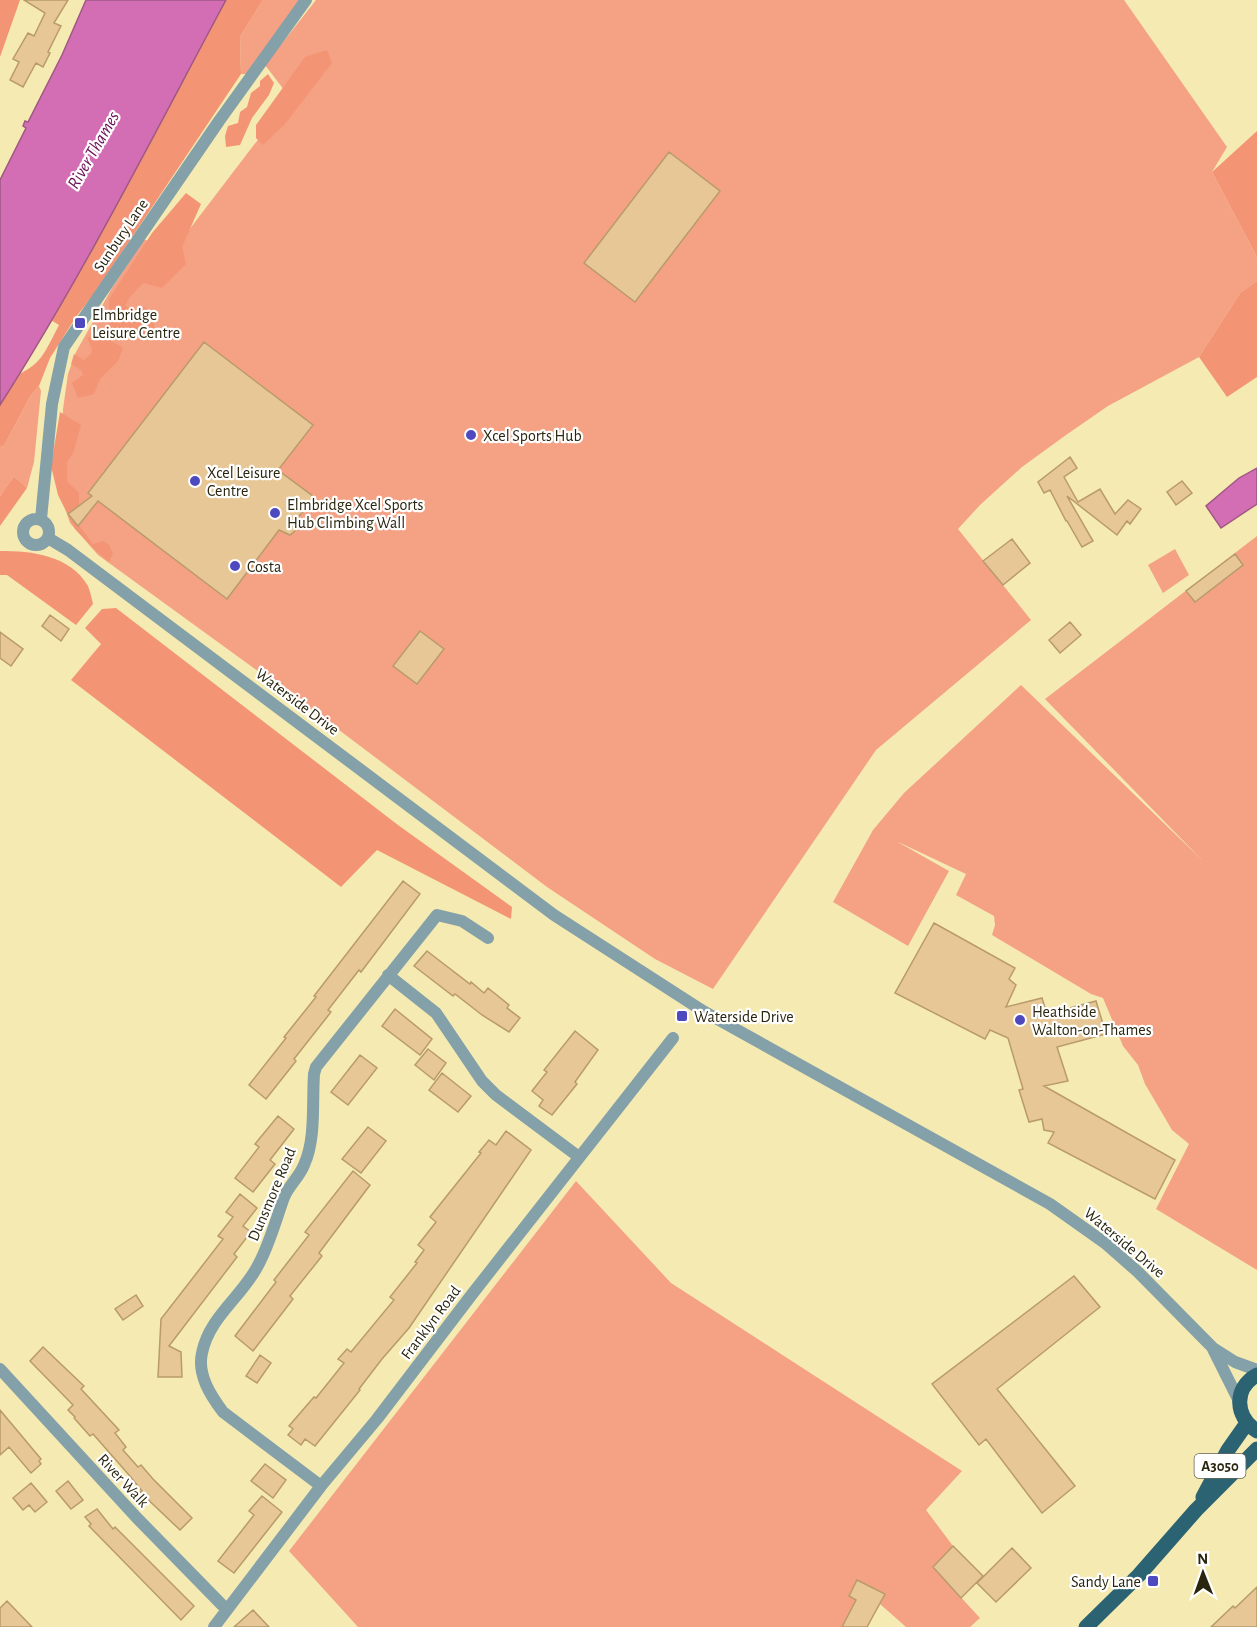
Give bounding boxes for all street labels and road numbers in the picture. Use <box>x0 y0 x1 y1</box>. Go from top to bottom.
street label: Sunbury Lane <box>91 196 152 276</box>
street label: Waterside Drive <box>253 665 342 738</box>
street label: Dunsmore Road <box>245 1145 299 1244</box>
street label: Waterside Drive <box>1081 1205 1168 1281</box>
street label: Franklyn Road <box>398 1283 464 1363</box>
street label: River Walk <box>95 1451 152 1511</box>
road number: A3050 <box>1194 1454 1246 1478</box>

